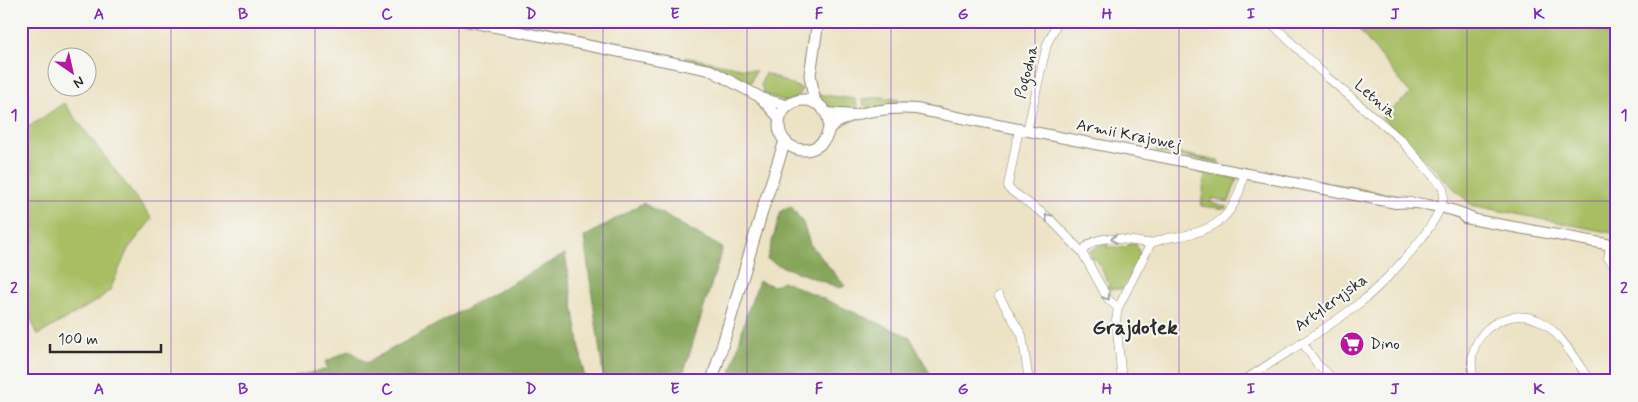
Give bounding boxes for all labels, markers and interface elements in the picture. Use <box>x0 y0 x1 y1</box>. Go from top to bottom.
text: A <box>94 4 104 25</box>
text: B <box>238 4 248 25</box>
text: C <box>381 4 393 25</box>
text: D <box>525 4 537 25</box>
text: E <box>670 4 680 25</box>
text: F <box>815 4 824 25</box>
text: G <box>958 4 969 25</box>
text: H <box>1102 4 1113 25</box>
text: I <box>1247 4 1256 25</box>
text: J <box>1390 4 1400 25</box>
text: K <box>1533 4 1545 25</box>
street label: Pogodna <box>1010 43 1045 101</box>
north arrow <box>48 48 98 98</box>
text: N <box>70 72 88 92</box>
street label: Letnia <box>1350 75 1401 123</box>
text: 1 <box>10 105 18 126</box>
text: 1 <box>1620 105 1628 126</box>
street label: Armii Krajowej <box>1075 115 1183 155</box>
one-way arrow <box>1044 214 1053 223</box>
one-way arrow <box>1110 233 1118 244</box>
street label: Artyleryjska <box>1290 269 1372 337</box>
text: 2 <box>10 278 18 299</box>
text: 2 <box>1620 278 1628 299</box>
one-way arrow <box>1101 291 1111 300</box>
district label: Grajdołek <box>1092 314 1178 342</box>
scale bar <box>50 322 161 354</box>
text: 100 m <box>58 330 98 350</box>
supermarket icon: Dino <box>1339 331 1365 357</box>
place label: Dino <box>1370 334 1400 355</box>
text: A <box>94 379 104 400</box>
text: B <box>238 379 248 400</box>
text: C <box>381 379 393 400</box>
text: D <box>525 379 537 400</box>
text: E <box>670 379 680 400</box>
text: F <box>815 379 824 400</box>
text: G <box>958 379 969 400</box>
text: H <box>1102 379 1113 400</box>
text: I <box>1247 379 1256 400</box>
text: J <box>1390 379 1400 400</box>
text: K <box>1533 379 1545 400</box>

